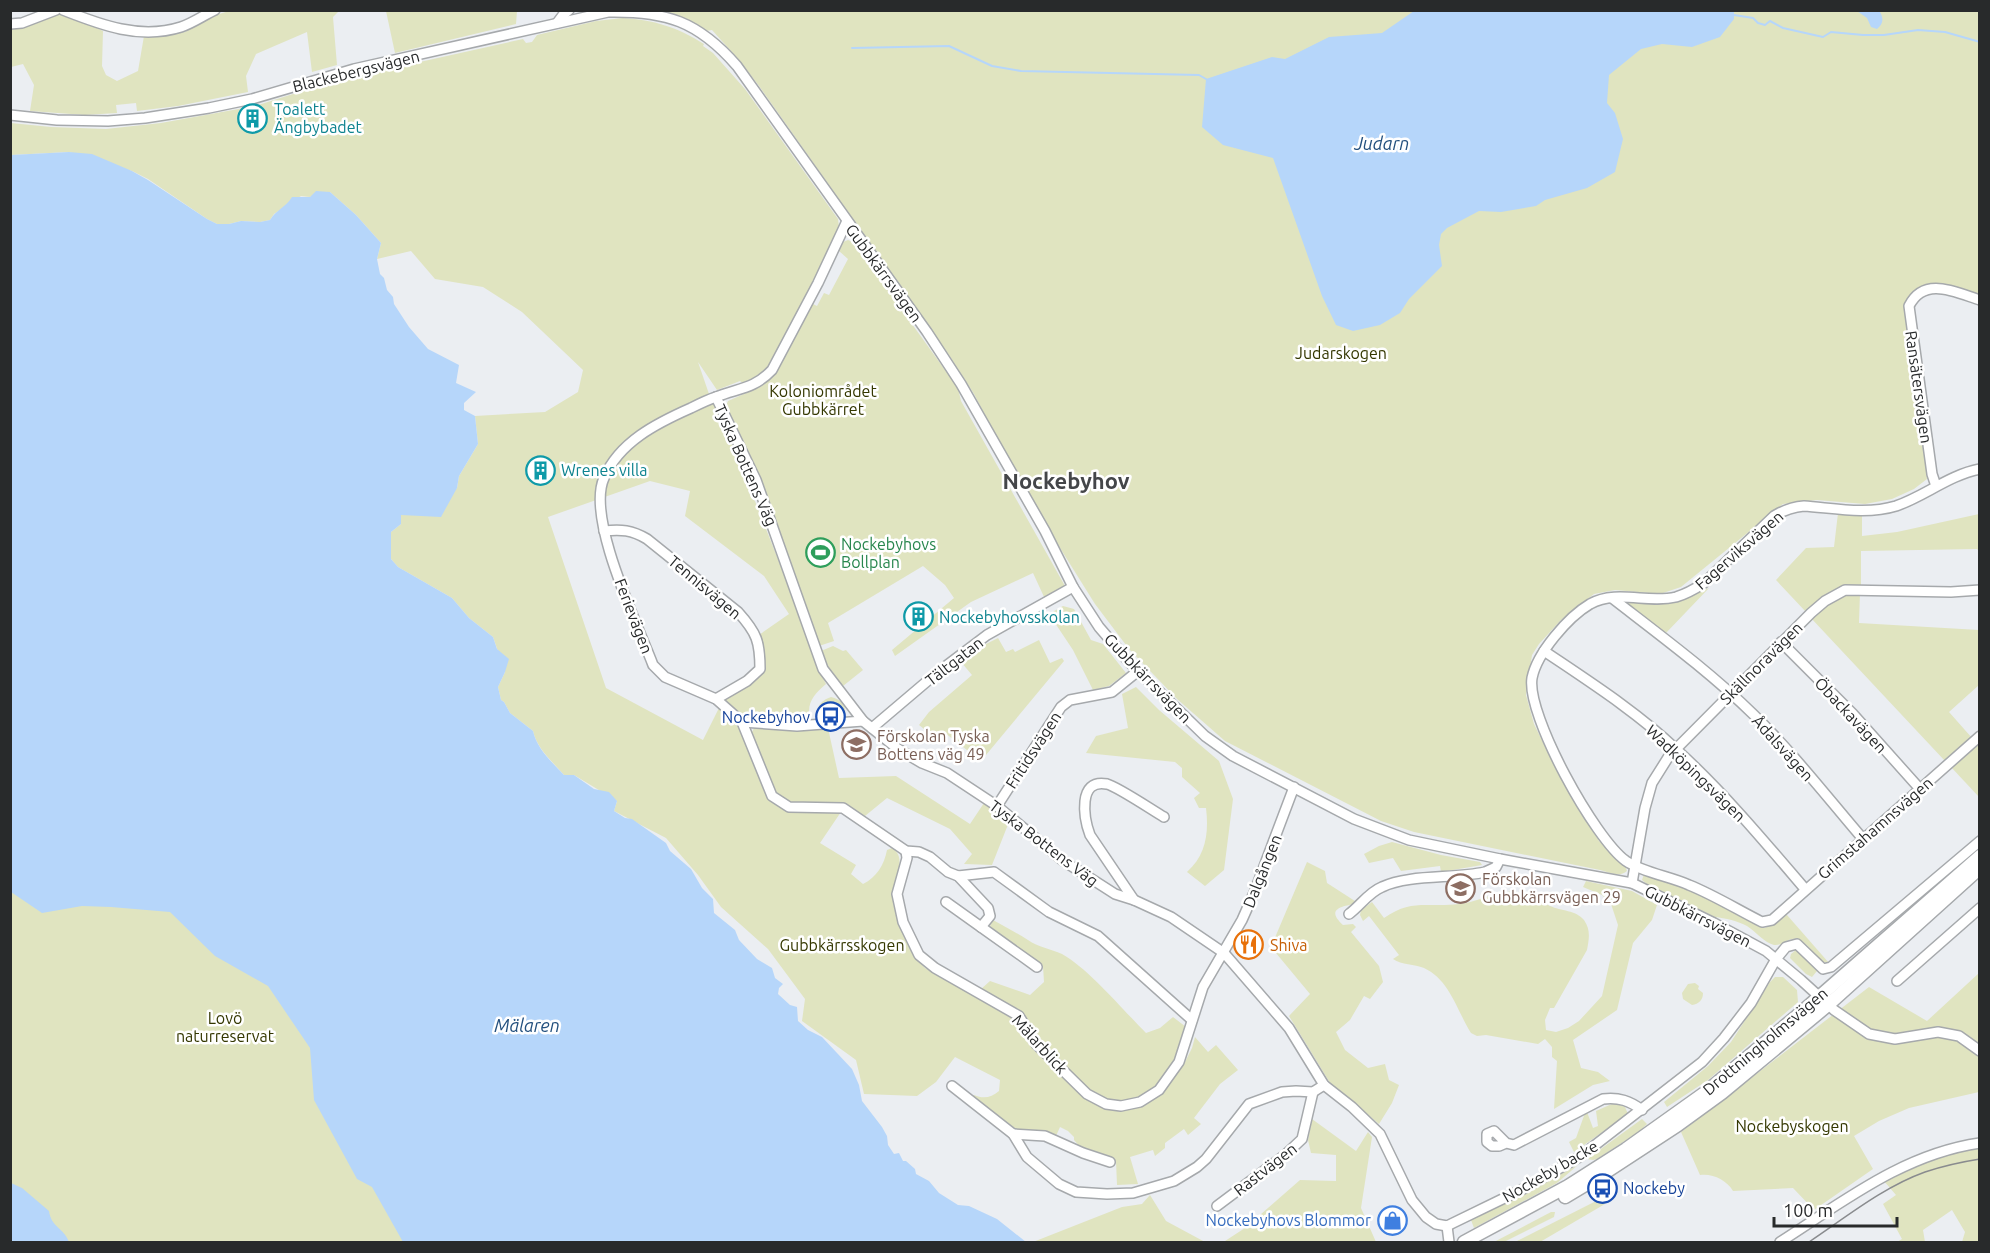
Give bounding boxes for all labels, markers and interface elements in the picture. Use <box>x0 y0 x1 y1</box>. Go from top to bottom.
street label: Blackebergsvägen <box>291 47 421 95</box>
place label: Toalett Ängbybadet <box>274 100 363 136</box>
building icon: Toalett Ängbybadet <box>237 102 269 134</box>
water label: Judarn <box>1354 133 1409 153</box>
street label: Gubbkärrsvägen <box>842 220 926 326</box>
street label: Ransätersvägen <box>1902 329 1936 445</box>
park label: Judarskogen <box>1295 344 1387 362</box>
park label: Koloniområdet Gubbkärret <box>769 382 877 418</box>
street label: Tyska Bottens Väg <box>711 401 781 529</box>
building icon: Wrenes villa <box>524 454 556 486</box>
place label: Wrenes villa <box>561 461 647 479</box>
district label: Nockebyhov <box>1002 468 1130 493</box>
street label: Fagerviksvägen <box>1691 507 1787 593</box>
place label: Nockebyhovs Bollplan <box>841 535 936 571</box>
sports icon: Nockebyhovs Bollplan <box>804 537 836 569</box>
street label: Tennisvägen <box>665 551 745 623</box>
street label: Ferievägen <box>611 576 657 656</box>
building icon: Nockebyhovsskolan <box>902 601 934 633</box>
place label: Nockebyhovsskolan <box>939 608 1080 626</box>
street label: Skällnoravägen <box>1716 618 1806 708</box>
street label: Gubbkärrsvägen <box>1101 630 1195 726</box>
street label: Tältgatan <box>922 633 986 689</box>
street label: Öbackavägen <box>1811 673 1891 757</box>
bus stop icon: Nockebyhov <box>815 701 847 733</box>
place label: Nockebyhov <box>722 708 810 726</box>
street label: Fritidsvägen <box>1002 708 1064 792</box>
street label: Ådalsvägen <box>1749 711 1817 785</box>
street label: Wadköpingsvägen <box>1643 721 1749 825</box>
place label: Förskolan Tyska Bottens väg 49 <box>877 727 990 763</box>
school or university icon: Förskolan Tyska Bottens väg 49 <box>840 729 872 761</box>
street label: Grimstahamnsvägen <box>1814 773 1936 883</box>
street label: Tyska Bottens Väg <box>986 796 1102 890</box>
street label: Dalgången <box>1239 832 1285 910</box>
place label: Förskolan Gubbkärrsvägen 29 <box>1482 870 1621 906</box>
school or university icon: Förskolan Gubbkärrsvägen 29 <box>1445 872 1477 904</box>
street label: Gubbkärrsvägen <box>1642 881 1754 951</box>
restaurant icon: Shiva <box>1233 929 1265 961</box>
park label: Gubbkärrsskogen <box>779 936 905 954</box>
place label: Shiva <box>1270 936 1307 954</box>
street label: Drottningholmsvägen <box>1699 984 1831 1098</box>
park label: Lovö naturreservat <box>176 1009 275 1045</box>
street label: Mälarblick <box>1009 1011 1071 1077</box>
water label: Mälaren <box>494 1015 560 1035</box>
park label: Nockebyskogen <box>1735 1117 1849 1135</box>
street label: Nockeby backe <box>1499 1136 1601 1206</box>
street label: Rastvägen <box>1230 1139 1300 1199</box>
bus stop icon: Nockeby <box>1586 1172 1618 1204</box>
place label: Nockeby <box>1623 1179 1685 1197</box>
scale bar <box>1774 1190 1897 1228</box>
text: 100 m <box>1783 1200 1833 1220</box>
shop icon: Nockebyhovs Blommor <box>1376 1204 1408 1236</box>
place label: Nockebyhovs Blommor <box>1205 1211 1371 1229</box>

